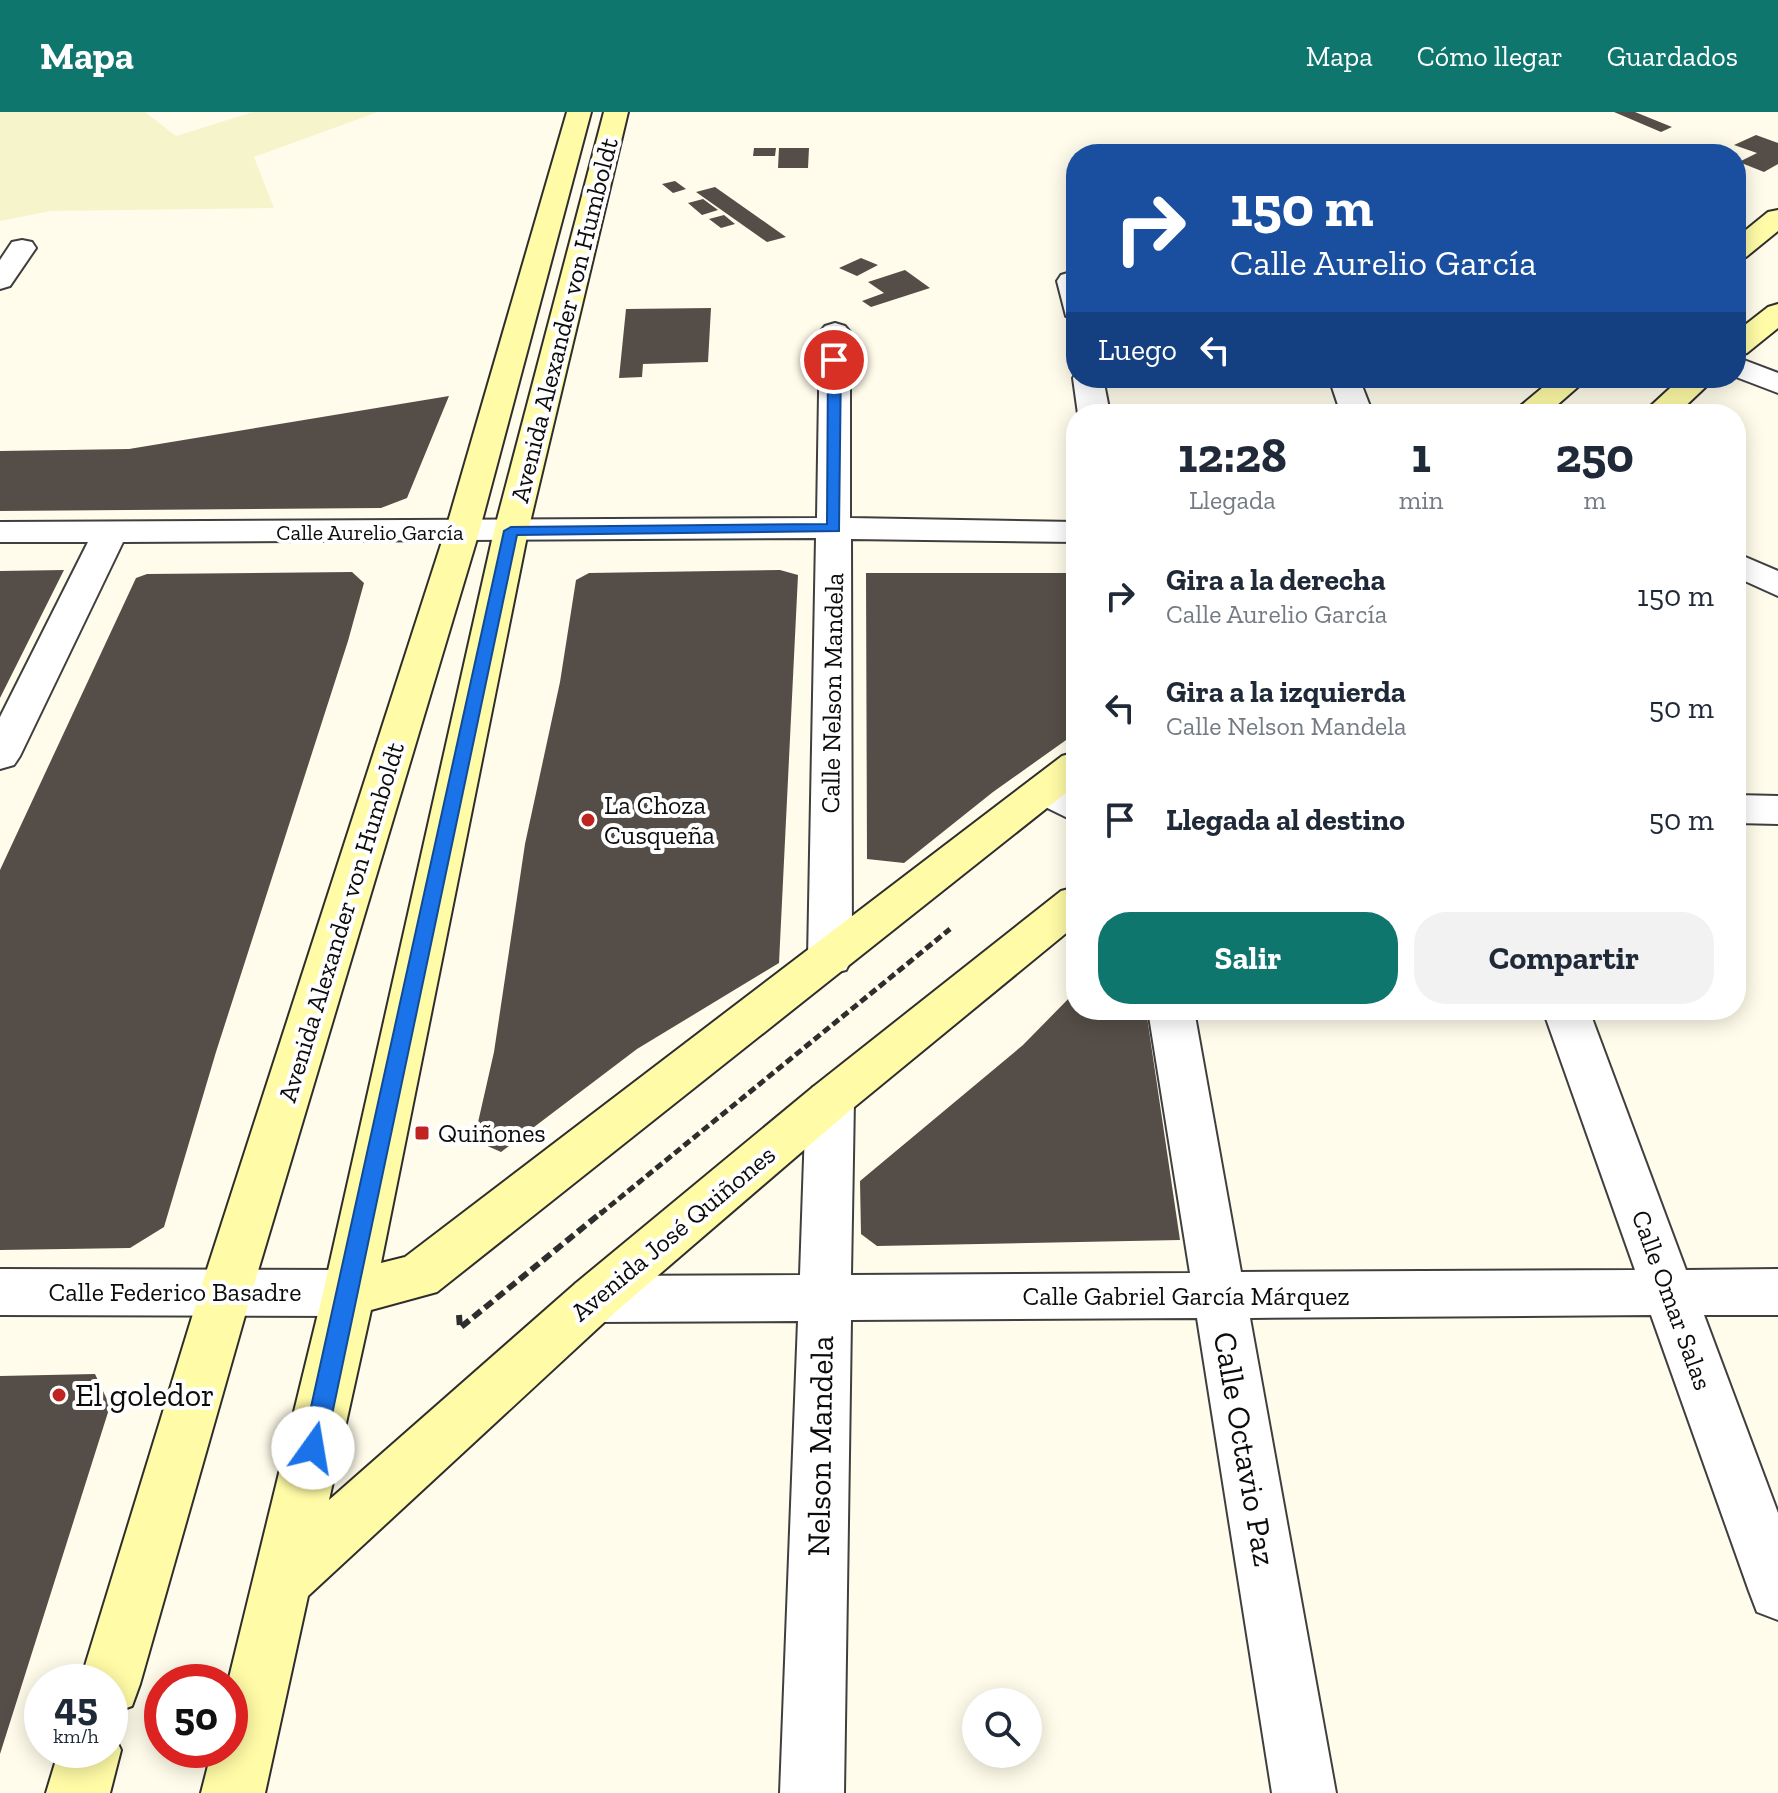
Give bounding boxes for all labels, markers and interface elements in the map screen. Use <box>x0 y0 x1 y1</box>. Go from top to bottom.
text: Mapa <box>40 33 134 79</box>
text: Mapa <box>1306 40 1373 73</box>
text: Cómo llegar <box>1417 40 1563 73</box>
text: Guardados <box>1607 40 1738 73</box>
street label: Avenida Alexander von Humboldt <box>503 134 625 506</box>
text: 150 m <box>1230 173 1374 240</box>
icon: right <box>1098 176 1202 280</box>
text: Calle Aurelio García <box>1230 241 1537 284</box>
pin <box>800 326 868 394</box>
icon: left <box>1193 328 1237 372</box>
text: Luego <box>1098 332 1177 368</box>
icon: arrive <box>812 338 856 382</box>
text: 12:28 <box>1178 427 1287 484</box>
text: 1 <box>1411 427 1431 484</box>
text: 250 <box>1555 427 1634 484</box>
text: Llegada <box>1189 484 1276 516</box>
text: min <box>1399 484 1443 516</box>
text: m <box>1583 484 1606 516</box>
street label: Calle Aurelio García <box>276 519 464 546</box>
text: Gira a la derecha <box>1166 562 1386 598</box>
street label: Calle Nelson Mandela <box>814 572 850 814</box>
icon: right <box>1098 574 1142 618</box>
text: 150 m <box>1637 578 1714 614</box>
text: Calle Aurelio García <box>1166 598 1387 630</box>
text: Gira a la izquierda <box>1166 674 1406 710</box>
icon: left <box>1098 686 1142 730</box>
text: 50 m <box>1649 690 1714 726</box>
text: Calle Nelson Mandela <box>1166 710 1407 742</box>
street label: Avenida Alexander von Humboldt <box>271 738 411 1106</box>
place label: La Choza Cusqueña <box>604 789 715 851</box>
icon: arrive <box>1098 798 1142 842</box>
text: Llegada al destino <box>1166 802 1405 838</box>
text: 50 m <box>1649 802 1714 838</box>
marker: La Choza Cusqueña <box>579 811 597 829</box>
button: Salir <box>1098 912 1398 1004</box>
button: Compartir <box>1414 912 1714 1004</box>
place label: Quiñones <box>438 1117 546 1149</box>
marker: Quiñones <box>413 1124 431 1142</box>
street label: Avenida José Quiñones <box>564 1138 782 1328</box>
street label: Calle Omar Salas <box>1625 1206 1719 1394</box>
street label: Calle Federico Basadre <box>48 1276 302 1308</box>
street label: Calle Gabriel García Márquez <box>1022 1280 1350 1312</box>
street label: Calle Octavio Paz <box>1206 1329 1284 1569</box>
street label: Nelson Mandela <box>799 1335 841 1557</box>
place label: El goledor <box>75 1376 215 1414</box>
marker: El goledor <box>50 1386 68 1404</box>
position arrow <box>271 1406 355 1490</box>
speed limit sign: 50 <box>144 1664 248 1768</box>
text: 45 <box>54 1682 98 1730</box>
map controls <box>962 1688 1042 1768</box>
button: search <box>962 1688 1042 1768</box>
text: km/h <box>53 1724 99 1748</box>

